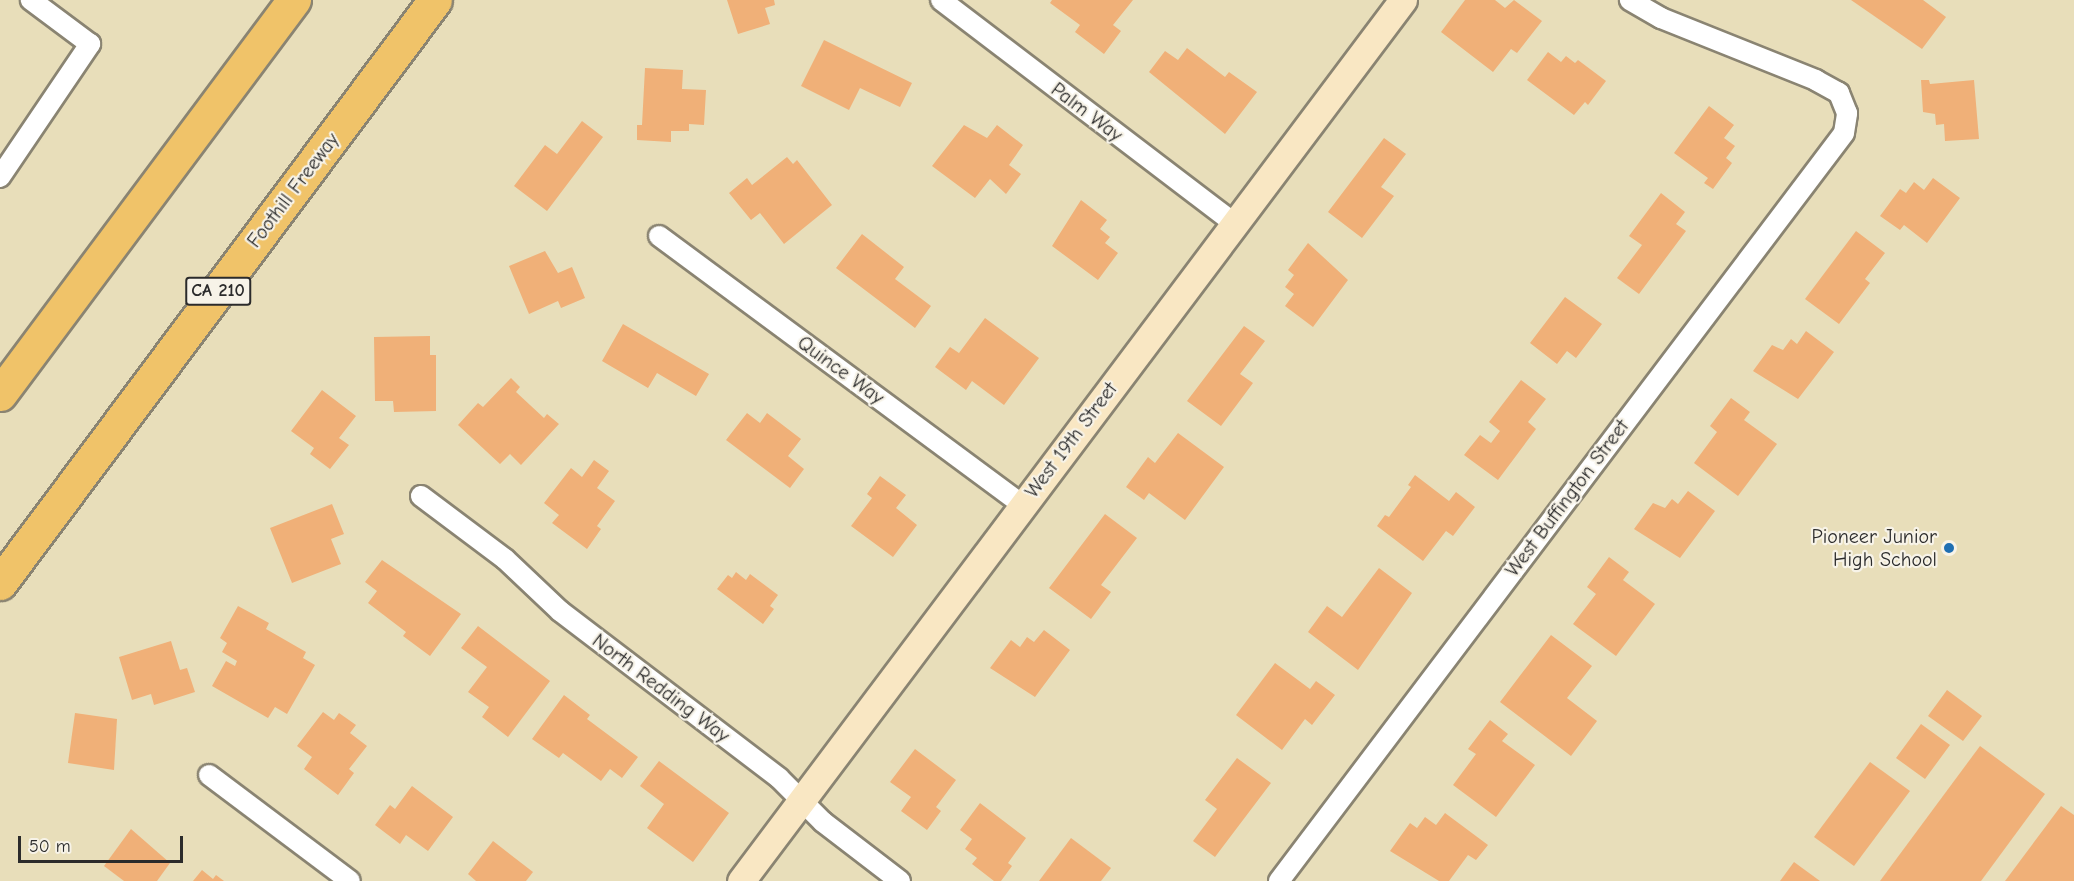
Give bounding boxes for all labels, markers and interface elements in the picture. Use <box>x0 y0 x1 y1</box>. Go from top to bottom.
street label: Palm Way <box>1046 77 1128 147</box>
street label: Foothill Freeway <box>242 128 344 252</box>
road number: CA 210 <box>185 276 251 306</box>
street label: Quince Way <box>793 330 889 410</box>
street label: West 19th Street <box>1020 377 1122 503</box>
street label: West Buffington Street <box>1500 415 1634 581</box>
place label: Pioneer Junior High School <box>1811 524 1937 571</box>
marker: Pioneer Junior High School <box>1942 541 1956 555</box>
street label: North Redding Way <box>588 629 734 747</box>
scale bar <box>21 824 186 862</box>
text: 50 m <box>29 836 71 857</box>

